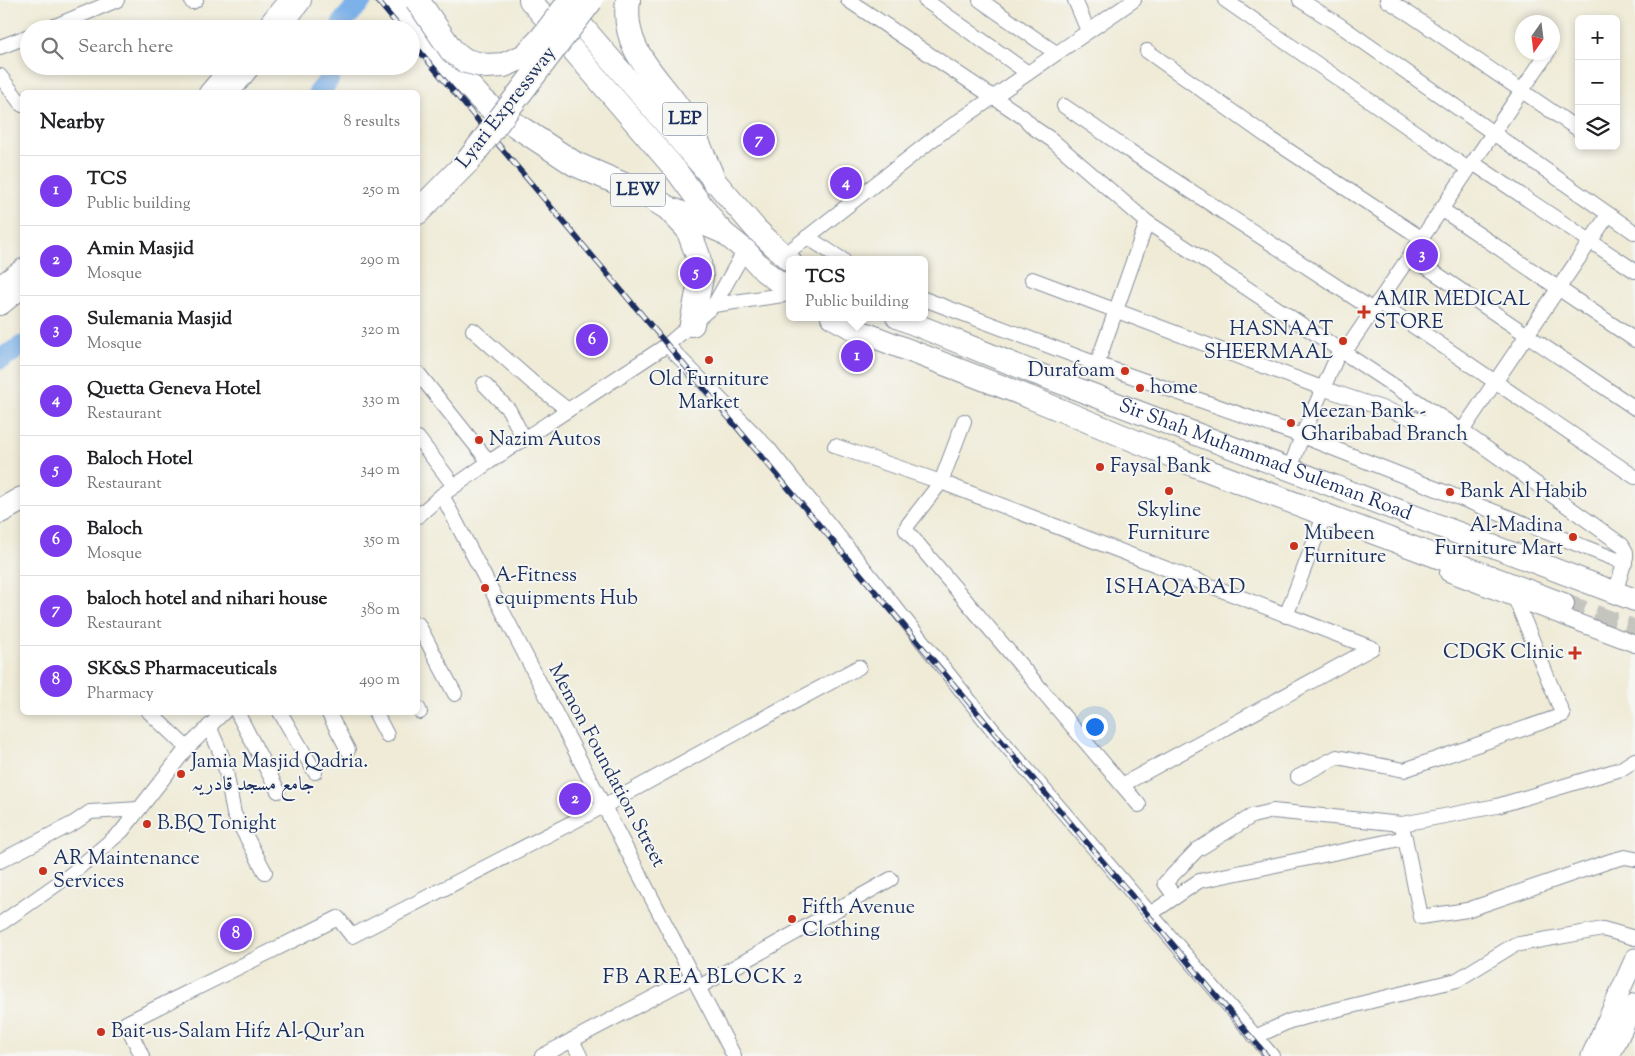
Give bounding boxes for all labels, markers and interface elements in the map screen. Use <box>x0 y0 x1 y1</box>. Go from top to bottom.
north arrow <box>1515 15 1560 60</box>
map controls <box>1575 15 1620 150</box>
button: + <box>1575 15 1620 60</box>
search box <box>20 20 420 75</box>
icon: search <box>38 34 66 62</box>
text: Search here <box>78 34 173 61</box>
street label: Lyari Expressway <box>450 41 564 175</box>
button: − <box>1575 60 1620 105</box>
road number: LEP <box>662 102 708 136</box>
button: layers <box>1575 105 1620 150</box>
text: Nearby <box>40 108 105 138</box>
text: 8 results <box>344 111 400 134</box>
pin: 7 <box>743 121 775 159</box>
pin: 4 <box>830 164 862 202</box>
text: TCS <box>87 166 127 193</box>
road number: LEW <box>610 174 666 206</box>
text: 1 <box>53 179 59 202</box>
text: 250 m <box>362 179 400 202</box>
text: Public building <box>87 193 191 216</box>
text: Amin Masjid <box>87 236 194 263</box>
pin: 3 <box>1406 236 1438 274</box>
text: 2 <box>52 249 60 272</box>
text: 290 m <box>360 249 400 272</box>
pin: 5 <box>680 254 712 292</box>
popup <box>786 256 928 321</box>
text: Mosque <box>87 263 142 286</box>
text: TCS <box>805 264 845 291</box>
place label: AMIR MEDICAL STORE <box>1374 286 1530 338</box>
text: Public building <box>805 291 909 314</box>
text: Sulemania Masjid <box>87 306 232 333</box>
marker: AMIR MEDICAL STORE <box>1358 306 1370 318</box>
place label: HASNAAT SHEERMAAL <box>1204 316 1333 368</box>
text: 3 <box>53 319 59 342</box>
text: 320 m <box>361 319 400 342</box>
pin: 6 <box>576 321 608 359</box>
text: Mosque <box>87 333 142 356</box>
marker: HASNAAT SHEERMAAL <box>1337 335 1349 347</box>
pin: 1 <box>841 337 873 375</box>
marker: Old Furniture Market <box>703 354 715 366</box>
place label: Durafoam <box>1028 357 1115 386</box>
marker: Durafoam <box>1119 365 1131 377</box>
place label: Old Furniture Market <box>649 366 769 418</box>
place label: home <box>1150 374 1198 403</box>
text: Quetta Geneva Hotel <box>87 376 261 403</box>
marker: home <box>1134 382 1146 394</box>
text: 4 <box>52 389 60 412</box>
text: 330 m <box>362 389 400 412</box>
street label: Sir Shah Muhammad Suleman Road <box>1114 391 1416 529</box>
place label: Meezan Bank - Gharibabad Branch <box>1301 398 1468 450</box>
text: Restaurant <box>87 403 162 426</box>
marker: Meezan Bank - Gharibabad Branch <box>1285 417 1297 429</box>
place label: Nazim Autos <box>489 426 601 455</box>
marker: Nazim Autos <box>473 434 485 446</box>
text: Baloch Hotel <box>87 446 193 473</box>
place label: Faysal Bank <box>1110 453 1211 482</box>
text: 5 <box>53 459 59 482</box>
text: 340 m <box>361 459 400 482</box>
marker: Faysal Bank <box>1094 461 1106 473</box>
text: Restaurant <box>87 473 162 496</box>
place label: Bank Al Habib <box>1460 478 1587 507</box>
marker: Skyline Furniture <box>1163 485 1175 497</box>
marker: Bank Al Habib <box>1444 486 1456 498</box>
place label: Skyline Furniture <box>1128 497 1210 549</box>
place label: Al-Madina Furniture Mart <box>1435 512 1563 564</box>
text: Baloch <box>87 516 143 543</box>
place label: Mubeen Furniture <box>1304 520 1386 572</box>
text: 6 <box>52 529 60 552</box>
text: 350 m <box>363 529 400 552</box>
marker: Al-Madina Furniture Mart <box>1567 531 1579 543</box>
marker: Mubeen Furniture <box>1288 540 1300 552</box>
text: Mosque <box>87 543 142 566</box>
place label: A-Fitness equipments Hub <box>495 562 638 614</box>
district label: ISHAQABAD <box>1106 573 1247 603</box>
marker: A-Fitness equipments Hub <box>479 582 491 594</box>
text: baloch hotel and nihari house <box>87 586 327 613</box>
text: 7 <box>52 599 60 622</box>
text: 380 m <box>360 599 400 622</box>
text: Restaurant <box>87 613 162 636</box>
place label: CDGK Clinic <box>1443 639 1564 668</box>
marker: CDGK Clinic <box>1568 646 1582 660</box>
text: SK&S Pharmaceuticals <box>87 656 277 683</box>
street label: Memon Foundation Street <box>540 659 672 873</box>
text: 8 <box>52 669 60 692</box>
text: 490 m <box>359 669 400 692</box>
text: Pharmacy <box>87 683 154 706</box>
your location <box>1082 714 1108 740</box>
place label: Jamia Masjid Qadria. جامع مسجد قادریہ <box>190 748 368 801</box>
marker: Jamia Masjid Qadria. جامع مسجد قادریہ <box>175 768 187 780</box>
pin: 2 <box>559 780 591 818</box>
place label: B.BQ Tonight <box>157 810 277 839</box>
marker: B.BQ Tonight <box>141 818 153 830</box>
place label: AR Maintenance Services <box>53 845 200 897</box>
marker: AR Maintenance Services <box>37 865 49 877</box>
place label: Fifth Avenue Clothing <box>802 894 915 946</box>
marker: Fifth Avenue Clothing <box>786 913 798 925</box>
pin: 8 <box>220 915 252 953</box>
district label: FB AREA BLOCK 2 <box>603 963 803 993</box>
place label: Bait-us-Salam Hifz Al-Qur'an <box>111 1018 365 1047</box>
marker: Bait-us-Salam Hifz Al-Qur'an <box>95 1026 107 1038</box>

